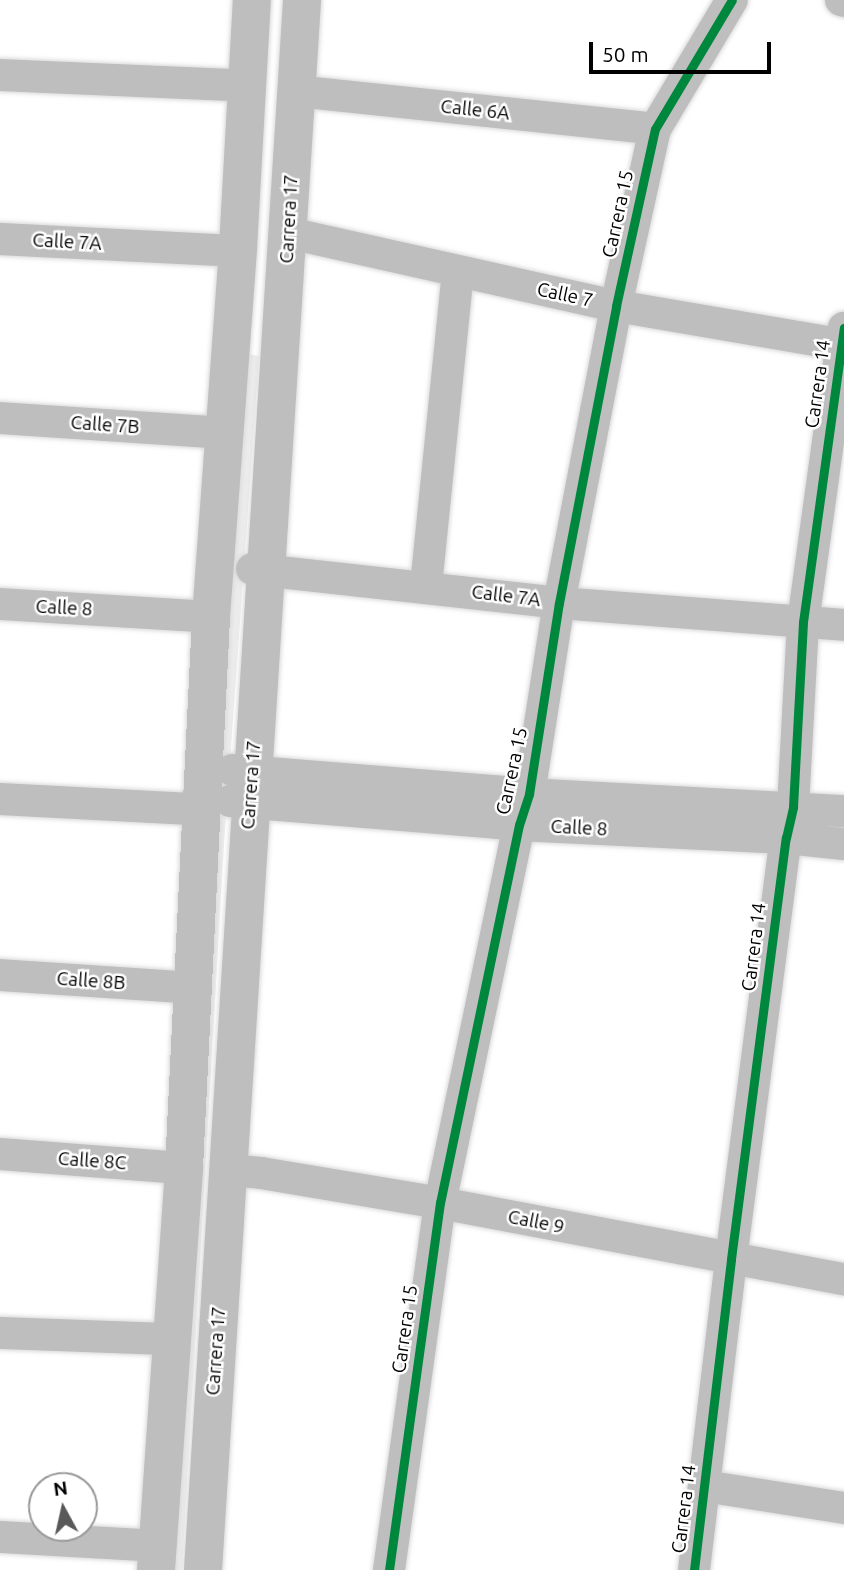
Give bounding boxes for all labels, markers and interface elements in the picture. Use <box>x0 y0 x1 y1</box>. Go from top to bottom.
scale bar <box>592 28 774 72</box>
text: 50 m <box>602 42 649 66</box>
street label: Calle 6A <box>439 95 511 125</box>
street label: Carrera 15 <box>598 168 638 260</box>
street label: Carrera 17 <box>275 174 303 264</box>
street label: Calle 7A <box>32 229 102 255</box>
street label: Calle 7 <box>535 278 595 312</box>
street label: Carrera 14 <box>801 338 835 430</box>
street label: Calle 7B <box>70 411 140 439</box>
street label: Calle 7A <box>470 580 542 612</box>
street label: Calle 8 <box>35 595 93 621</box>
street label: Carrera 15 <box>492 725 532 817</box>
street label: Carrera 17 <box>237 740 265 830</box>
street label: Calle 8 <box>550 815 608 841</box>
street label: Carrera 14 <box>737 901 771 993</box>
street label: Calle 8B <box>56 967 126 995</box>
street label: Calle 8C <box>57 1147 127 1175</box>
street label: Calle 9 <box>506 1205 566 1239</box>
street label: Carrera 15 <box>388 1283 422 1375</box>
street label: Carrera 17 <box>202 1306 230 1396</box>
street label: Carrera 14 <box>667 1463 701 1555</box>
north arrow <box>28 1472 98 1542</box>
text: N <box>52 1476 69 1500</box>

